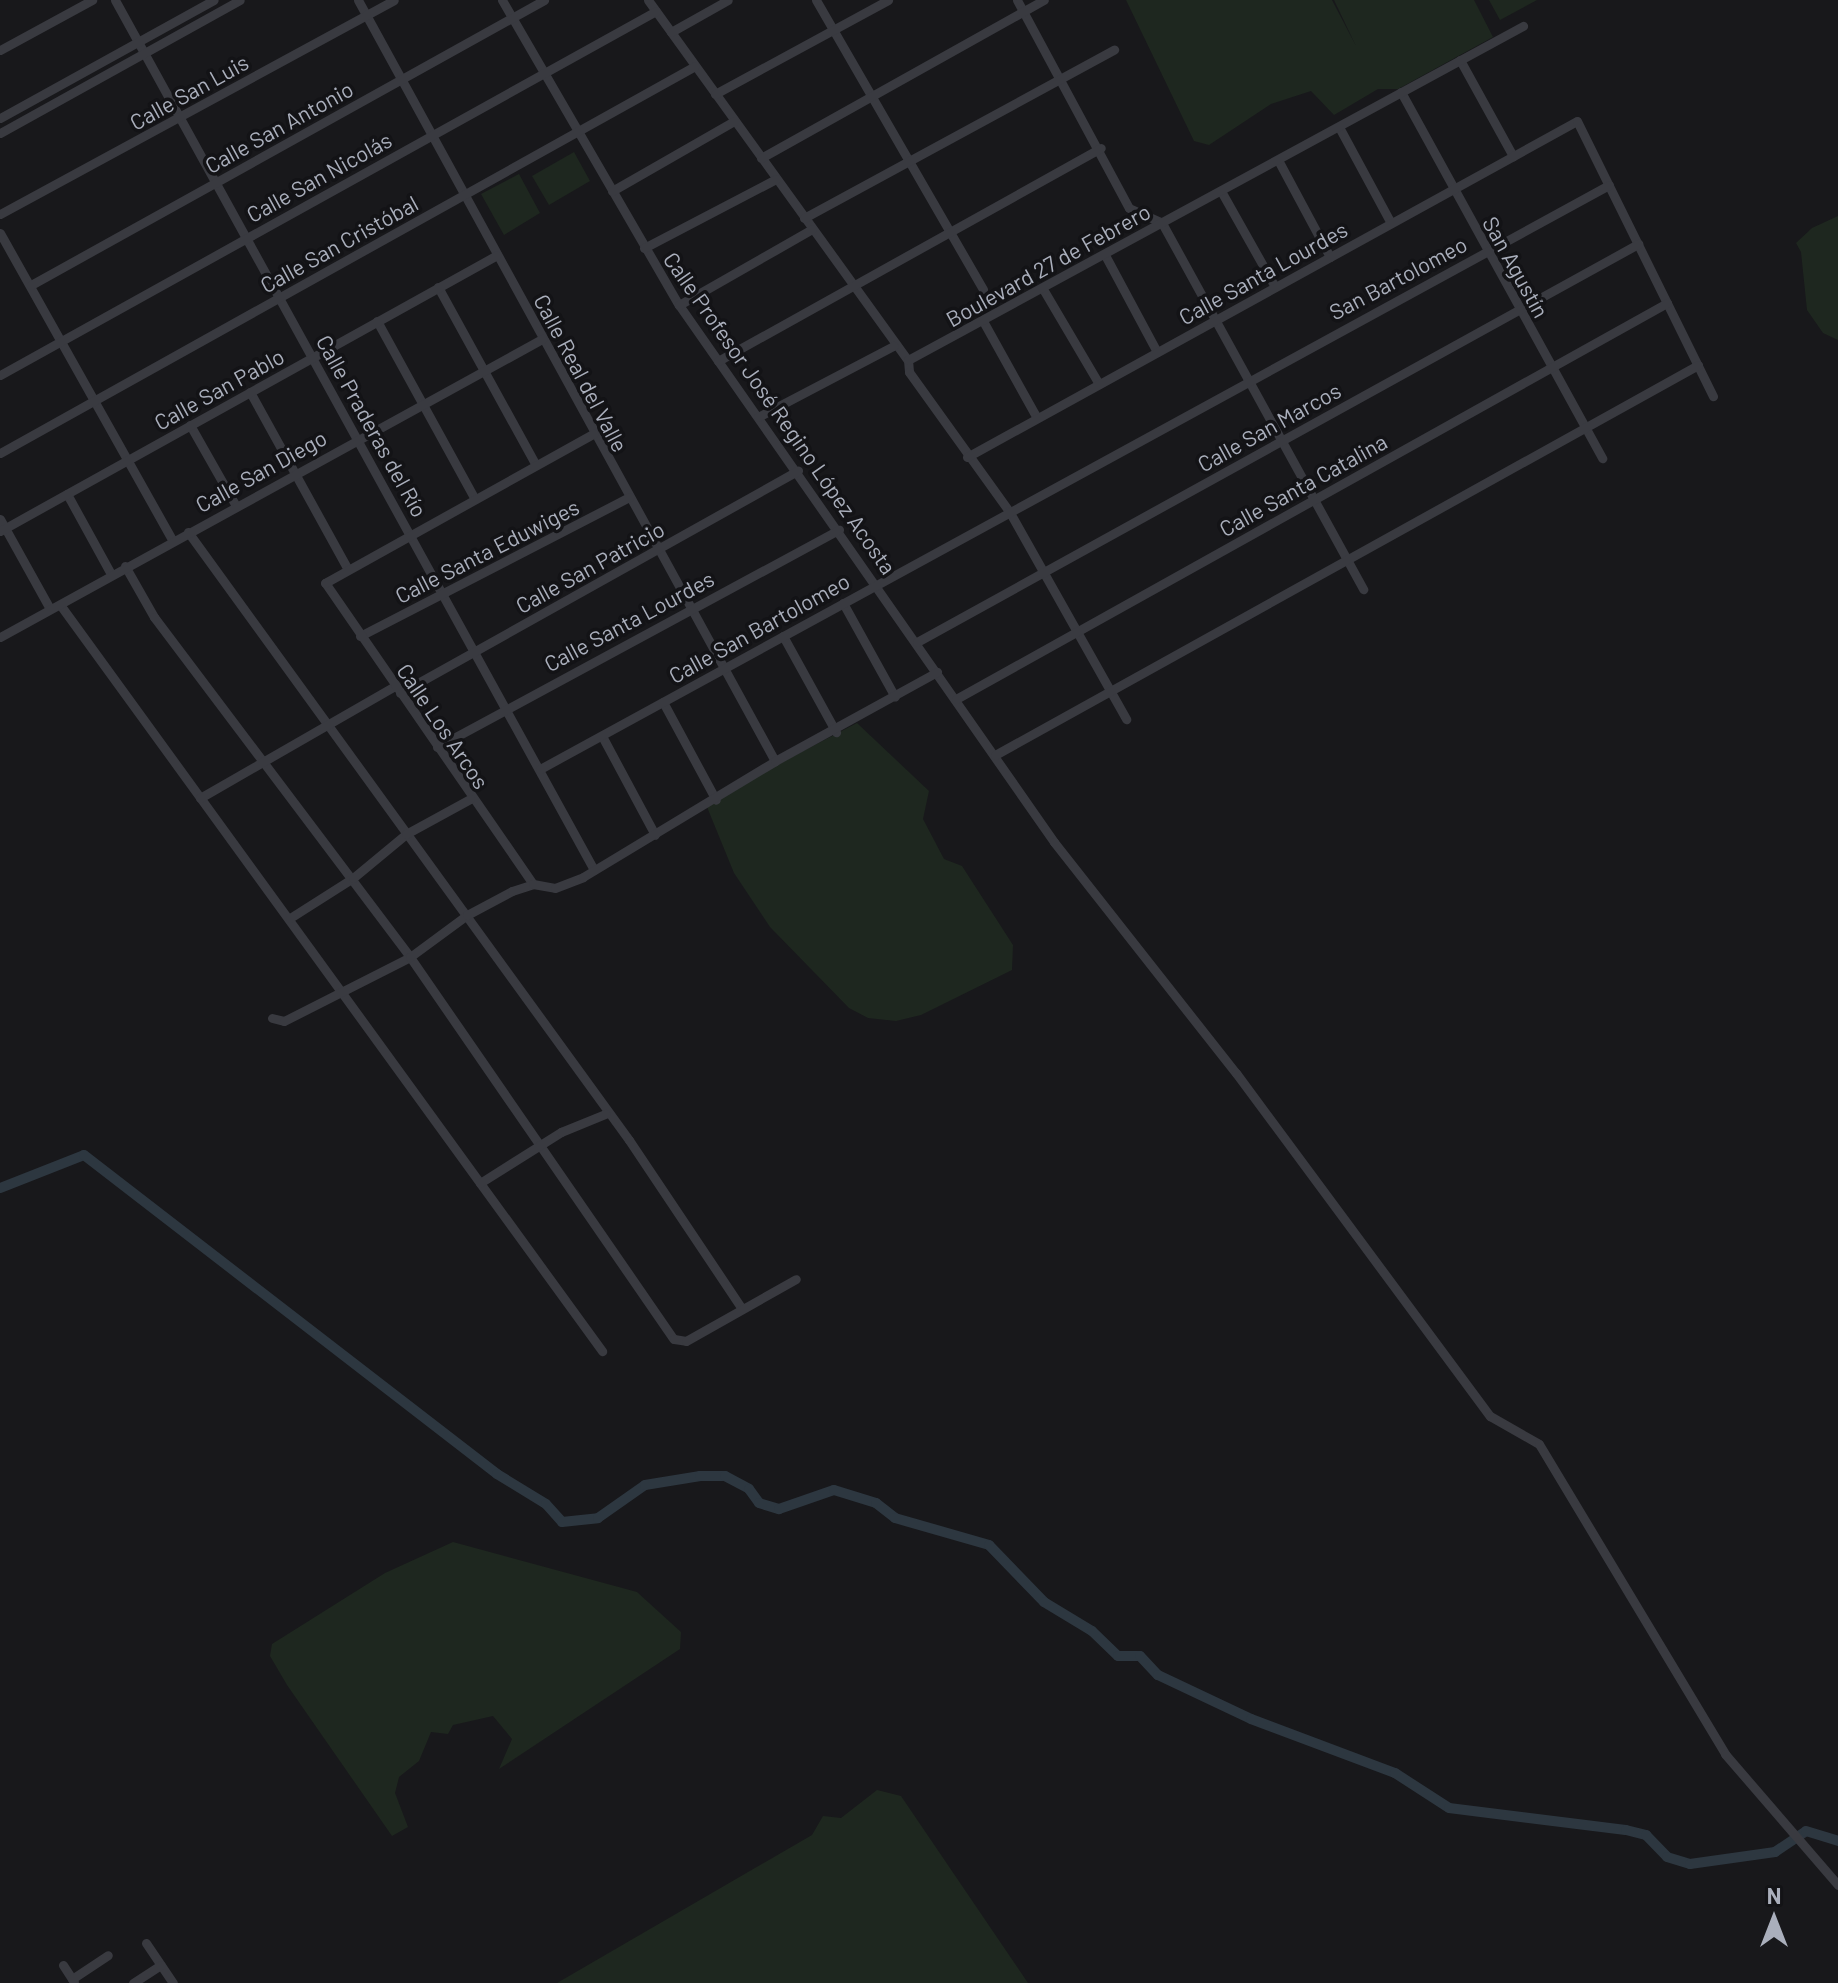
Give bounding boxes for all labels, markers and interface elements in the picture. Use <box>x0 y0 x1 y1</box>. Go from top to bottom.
street label: Calle San Luis <box>125 49 253 135</box>
street label: Calle San Antonio <box>200 75 358 179</box>
street label: Calle San Nicolás <box>242 126 396 228</box>
street label: Calle San Cristóbal <box>255 190 423 298</box>
street label: Boulevard 27 de Febrero <box>941 198 1155 332</box>
street label: San Agustín <box>1477 212 1555 322</box>
street label: Calle Santa Lourdes <box>1174 216 1352 330</box>
street label: San Bartolomeo <box>1325 231 1471 325</box>
street label: Calle Profesor José Regino López Acosta <box>658 247 902 579</box>
street label: Calle Real del Valle <box>528 290 634 456</box>
street label: Calle Praderas del Río <box>311 330 433 522</box>
street label: Calle San Pablo <box>150 342 288 436</box>
street label: Calle San Marcos <box>1193 377 1345 477</box>
street label: Calle San Diego <box>191 424 331 518</box>
street label: Calle Santa Catalina <box>1215 428 1391 542</box>
street label: Calle Santa Eduwiges <box>391 493 583 609</box>
street label: Calle San Patricio <box>511 515 669 619</box>
street label: Calle Santa Lourdes <box>540 565 718 677</box>
street label: Calle San Bartolomeo <box>664 567 854 689</box>
street label: Calle Los Arcos <box>391 658 495 794</box>
north arrow <box>1734 1879 1814 1959</box>
text: N <box>1767 1882 1781 1908</box>

